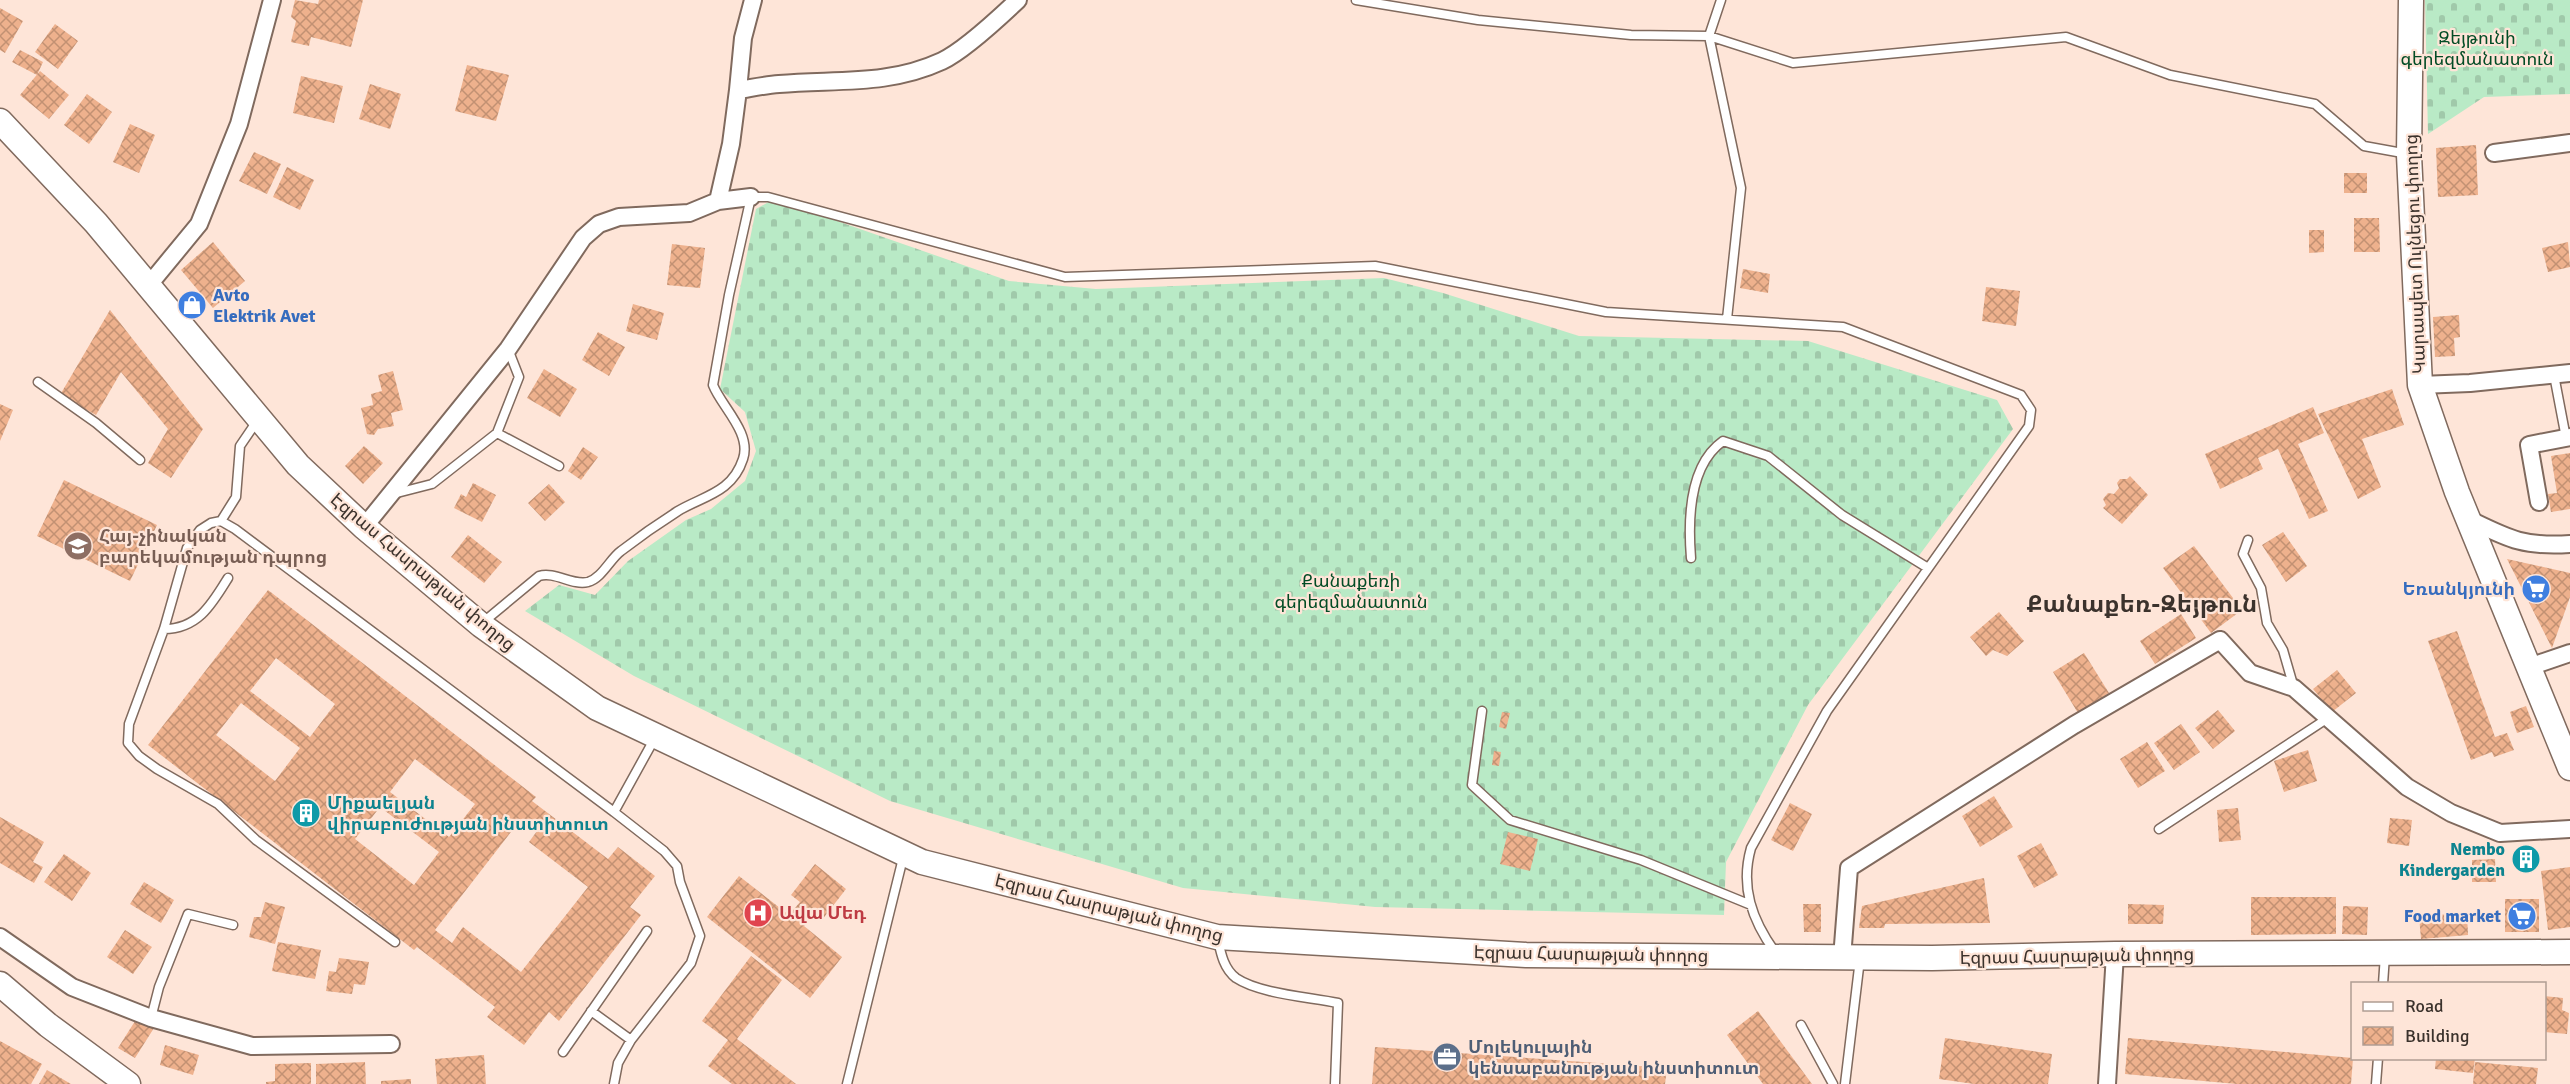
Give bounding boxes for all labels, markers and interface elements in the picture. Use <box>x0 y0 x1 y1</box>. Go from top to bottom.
park label: Զեյթունի գերեզմանատուն <box>2400 27 2554 70</box>
street label: Կարապետ Ուլնեցու փողոց <box>2400 134 2430 374</box>
place label: Avto Elektrik Avet <box>213 284 316 327</box>
shop icon: Avto Elektrik Avet <box>176 289 208 321</box>
street label: Էզրաս Հասրաթյան փողոց <box>326 488 520 656</box>
place label: Հայ-չինական բարեկամության դպրոց <box>99 525 327 568</box>
school or university icon: Հայ-չինական բարեկամության դպրոց <box>62 530 94 562</box>
park label: Քանաքեռի գերեզմանատուն <box>1274 570 1428 613</box>
supermarket icon: Եռանկյունի <box>2520 573 2552 605</box>
place label: Եռանկյունի <box>2403 578 2515 600</box>
district label: Քանաքեռ-Զեյթուն <box>2027 589 2257 619</box>
place label: Միքաելյան վիրաբուժության ինստիտուտ <box>327 792 609 835</box>
building icon: Միքաելյան վիրաբուժության ինստիտուտ <box>290 797 322 829</box>
place label: Nembo Kindergarden <box>2399 838 2505 881</box>
building icon: Nembo Kindergarden <box>2510 843 2542 875</box>
street label: Էզրաս Հասրաթյան փողոց <box>993 869 1225 947</box>
hospital icon: Ավա Մեդ <box>742 897 774 929</box>
supermarket icon: Food market <box>2506 900 2538 932</box>
place label: Ավա Մեդ <box>779 902 866 924</box>
place label: Food market <box>2404 905 2501 927</box>
street label: Էզրաս Հասրաթյան փողոց <box>1474 941 1708 967</box>
street label: Էզրաս Հասրաթյան փողոց <box>1960 943 2194 969</box>
legend <box>2351 982 2546 1060</box>
text: Road <box>2405 995 2444 1017</box>
text: Building <box>2405 1025 2469 1047</box>
place label: Մոլեկուլային կենսաբանության ինստիտուտ <box>1468 1036 1759 1079</box>
office icon: Մոլեկուլային կենսաբանության ինստիտուտ <box>1431 1041 1463 1073</box>

